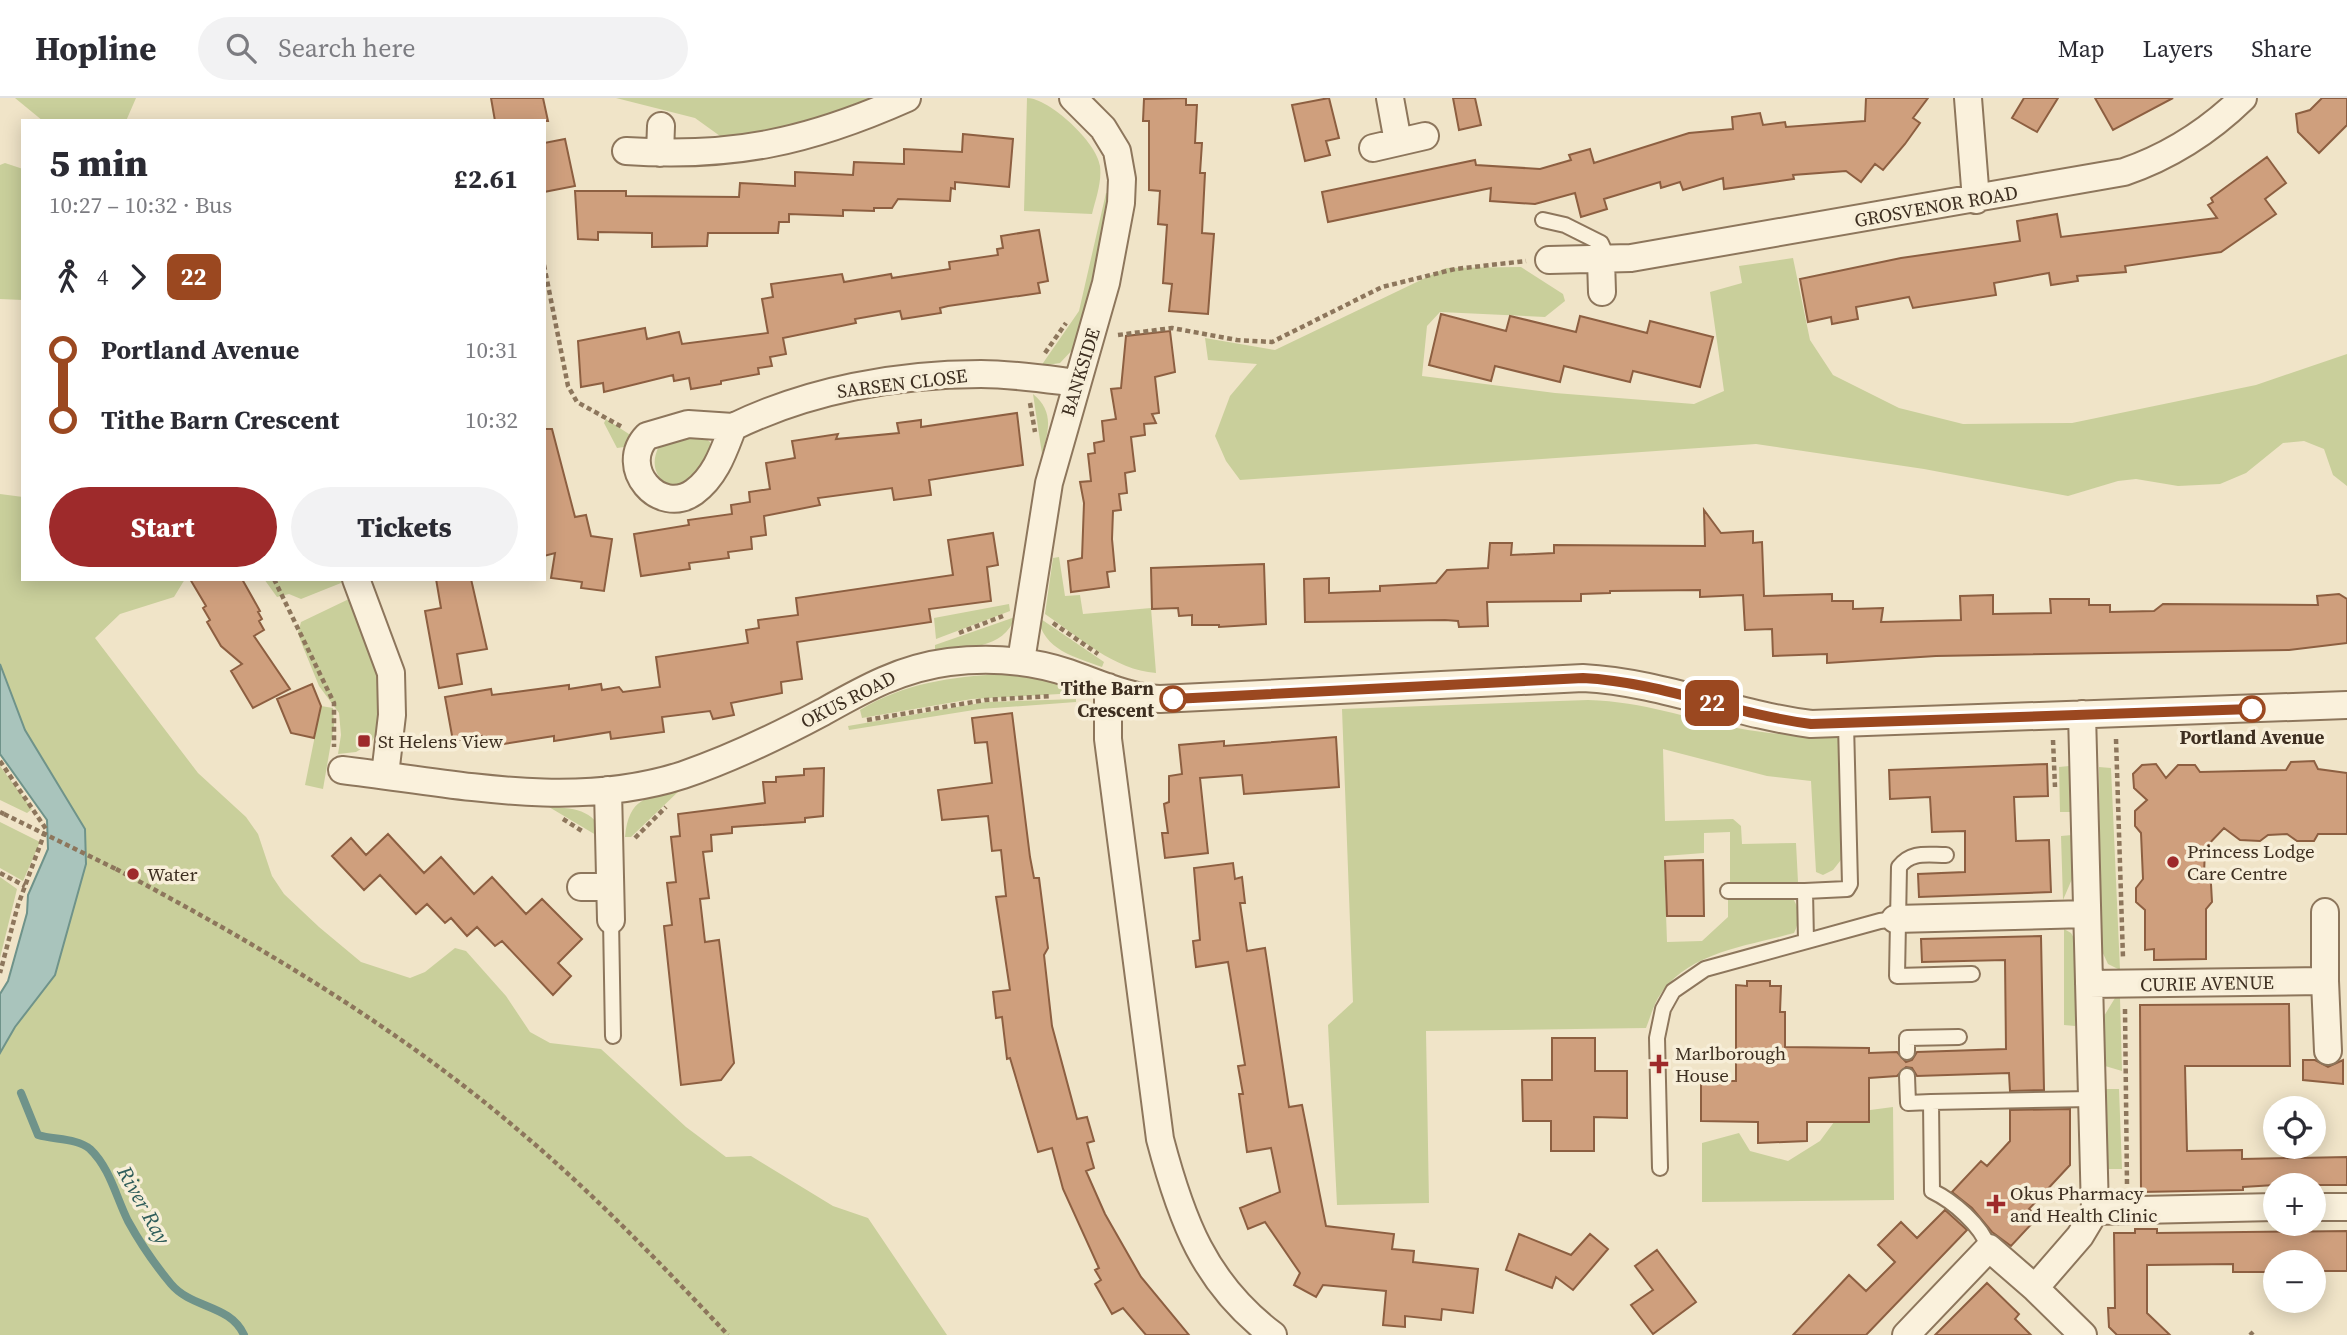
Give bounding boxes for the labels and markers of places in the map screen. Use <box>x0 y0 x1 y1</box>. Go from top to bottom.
place label: Tithe Barn Crescent <box>1061 675 1154 723</box>
marker: Tithe Barn Crescent <box>1160 686 1186 712</box>
marker: Portland Avenue <box>2239 696 2265 722</box>
place label: Portland Avenue <box>2180 724 2325 750</box>
place label: St Helens View <box>378 728 504 754</box>
marker: St Helens View <box>356 733 372 749</box>
place label: Princess Lodge Care Centre <box>2187 838 2315 886</box>
marker: Princess Lodge Care Centre <box>2165 854 2181 870</box>
place label: Water <box>147 861 198 887</box>
marker: Water <box>125 866 141 882</box>
place label: Marlborough House <box>1675 1040 1786 1088</box>
marker: Marlborough House <box>1649 1054 1669 1074</box>
place label: Okus Pharmacy and Health Clinic <box>2010 1180 2158 1228</box>
marker: Okus Pharmacy and Health Clinic <box>1988 1196 2004 1212</box>

